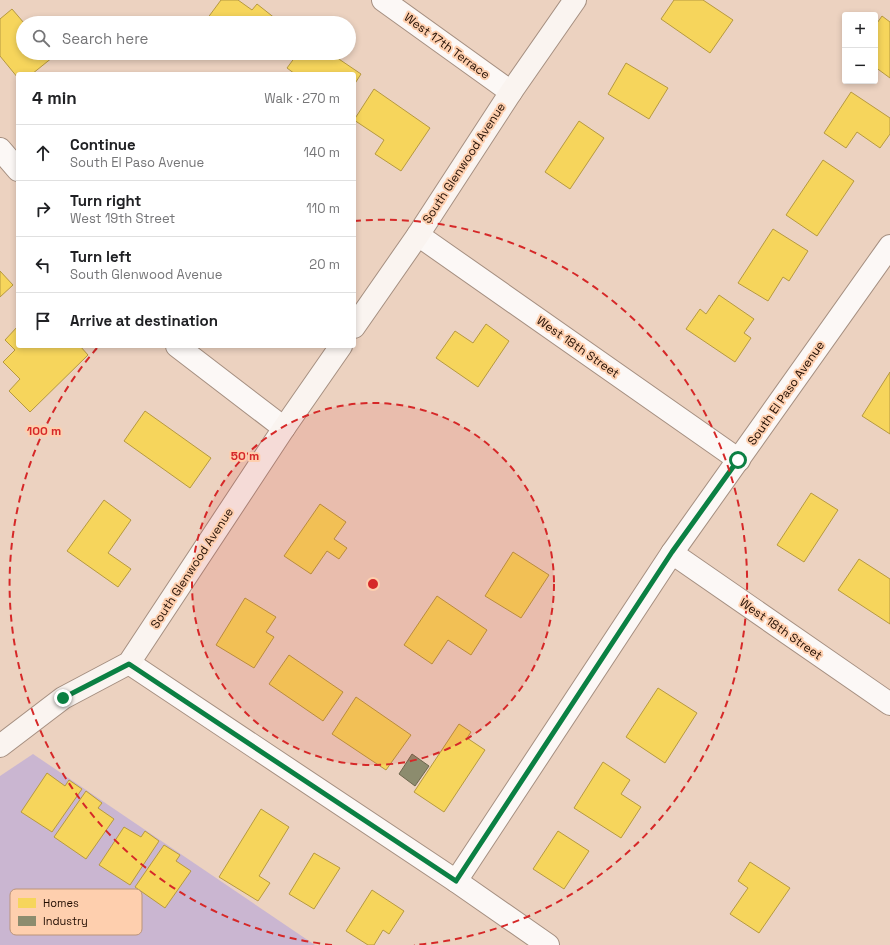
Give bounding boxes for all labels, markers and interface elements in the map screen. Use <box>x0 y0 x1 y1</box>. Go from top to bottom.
street label: West 17th Terrace <box>401 9 493 83</box>
map controls <box>842 12 878 84</box>
button: + <box>842 12 878 48</box>
search box <box>16 16 356 60</box>
icon: search <box>30 27 52 49</box>
text: Search here <box>62 29 148 48</box>
button: − <box>842 48 878 84</box>
text: 4 min <box>32 87 77 109</box>
text: Walk · 270 m <box>264 90 340 107</box>
street label: South Glenwood Avenue <box>419 100 509 226</box>
text: Continue <box>70 135 136 154</box>
icon: ahead <box>32 142 54 164</box>
text: 140 m <box>304 144 340 161</box>
text: South El Paso Avenue <box>70 154 204 171</box>
text: Turn right <box>70 191 141 210</box>
icon: right <box>32 198 54 220</box>
text: 110 m <box>306 200 340 217</box>
text: West 19th Street <box>70 210 175 227</box>
text: Turn left <box>70 247 132 266</box>
icon: left <box>32 254 54 276</box>
text: 20 m <box>309 256 340 273</box>
text: South Glenwood Avenue <box>70 266 222 283</box>
icon: arrive <box>32 310 54 332</box>
text: Arrive at destination <box>70 311 218 330</box>
street label: West 18th Street <box>534 313 622 381</box>
street label: South El Paso Avenue <box>744 338 828 448</box>
text: 100 m <box>27 423 61 439</box>
text: 50 m <box>231 448 259 464</box>
route start <box>729 451 747 469</box>
street label: South Glenwood Avenue <box>147 505 237 631</box>
centre of rings <box>366 577 380 591</box>
street label: West 18th Street <box>737 595 825 663</box>
route end <box>54 689 72 707</box>
legend <box>10 889 142 935</box>
text: Homes <box>43 896 79 910</box>
text: Industry <box>43 914 88 928</box>

